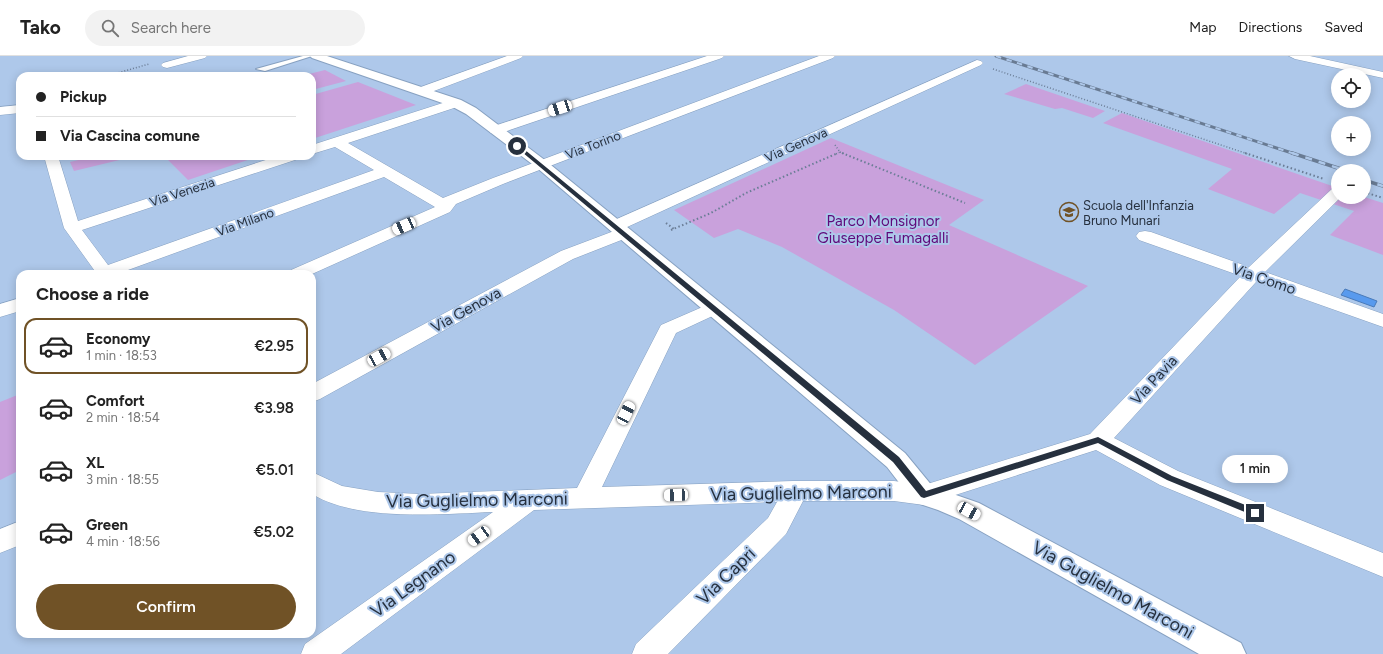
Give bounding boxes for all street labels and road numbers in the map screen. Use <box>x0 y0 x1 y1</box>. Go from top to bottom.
street label: Via Genova <box>762 125 830 165</box>
street label: Via Torino <box>563 128 623 162</box>
street label: Via Venezia <box>147 174 217 210</box>
street label: Via Milano <box>214 205 276 239</box>
street label: Via Como <box>1230 260 1299 298</box>
street label: Via Genova <box>428 283 504 337</box>
street label: Via Pavia <box>1127 352 1181 408</box>
street label: Via Guglielmo Marconi <box>710 480 892 506</box>
street label: Via Guglielmo Marconi <box>386 487 568 513</box>
street label: Via Guglielmo Marconi <box>1028 536 1198 644</box>
street label: Via Capri <box>692 543 760 609</box>
street label: Via Legnano <box>366 546 460 622</box>

